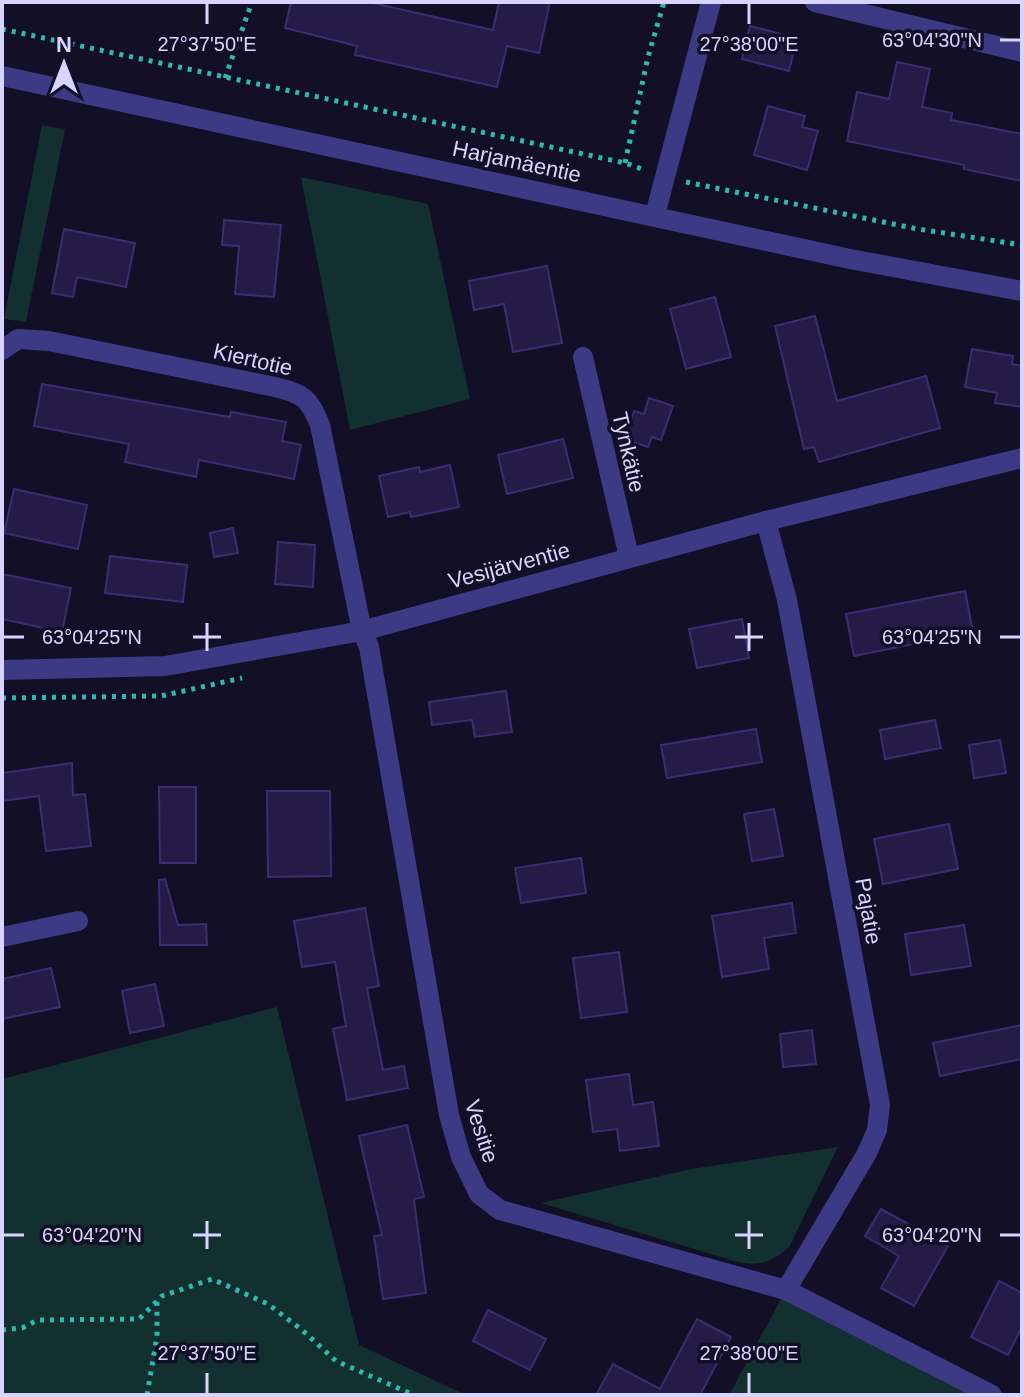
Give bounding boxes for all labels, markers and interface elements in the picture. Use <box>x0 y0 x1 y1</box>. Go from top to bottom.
north arrow <box>24 24 104 104</box>
text: 63°04'30"N <box>882 29 982 51</box>
text: N <box>56 32 72 57</box>
text: 27°37'50"E <box>158 33 257 55</box>
text: 27°38'00"E <box>700 33 799 55</box>
street label: Harjamäentie <box>450 136 583 187</box>
street label: Kiertotie <box>211 338 295 381</box>
street label: Tynkätie <box>607 409 650 495</box>
street label: Vesijärventie <box>446 537 573 594</box>
text: 63°04'25"N <box>42 626 142 648</box>
text: 63°04'25"N <box>882 626 982 648</box>
street label: Pajatie <box>850 876 887 946</box>
street label: Vesitie <box>460 1096 503 1166</box>
text: 63°04'20"N <box>42 1224 142 1246</box>
text: 63°04'20"N <box>882 1224 982 1246</box>
text: 27°37'50"E <box>158 1342 257 1364</box>
text: 27°38'00"E <box>700 1342 799 1364</box>

